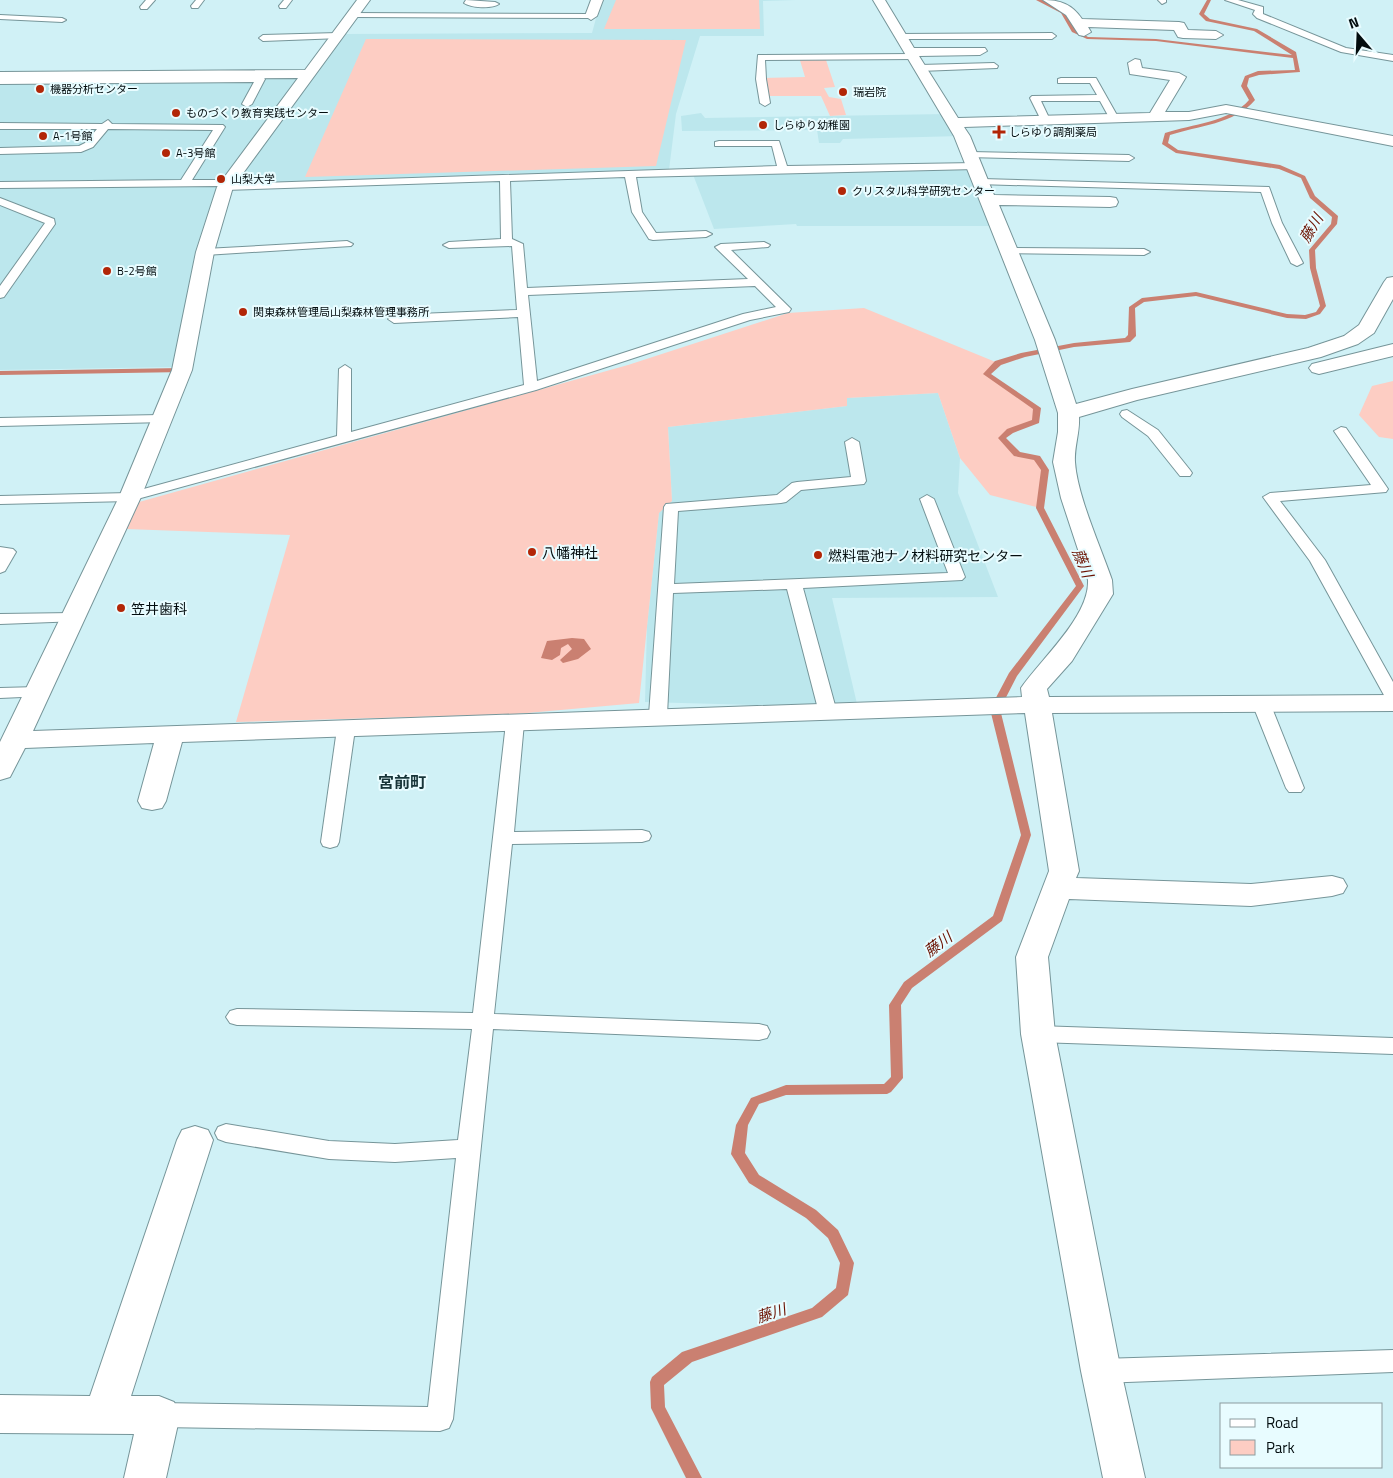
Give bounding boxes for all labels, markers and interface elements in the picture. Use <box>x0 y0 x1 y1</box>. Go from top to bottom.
north arrow <box>1333 10 1383 60</box>
text: N <box>1346 11 1362 34</box>
place label: 機器分析センター <box>50 81 138 97</box>
marker: 機器分析センター <box>34 83 46 95</box>
place label: 瑞岩院 <box>853 84 886 100</box>
marker: 瑞岩院 <box>837 86 849 98</box>
place label: ものづくり教育実践センター <box>186 105 329 121</box>
marker: ものづくり教育実践センター <box>170 107 182 119</box>
place label: しらゆり幼稚園 <box>773 117 850 133</box>
marker: しらゆり幼稚園 <box>757 119 769 131</box>
place label: しらゆり調剤薬局 <box>1009 124 1097 140</box>
marker: しらゆり調剤薬局 <box>993 126 1005 138</box>
place label: A-1号館 <box>53 128 92 144</box>
marker: A-1号館 <box>37 130 49 142</box>
place label: A-3号館 <box>176 145 215 161</box>
marker: A-3号館 <box>160 147 172 159</box>
place label: 山梨大学 <box>231 171 275 187</box>
marker: 山梨大学 <box>215 173 227 185</box>
place label: クリスタル科学研究センター <box>852 183 995 199</box>
marker: クリスタル科学研究センター <box>836 185 848 197</box>
water label: 藤川 <box>1293 208 1330 247</box>
place label: B-2号館 <box>117 263 157 279</box>
marker: B-2号館 <box>101 265 113 277</box>
place label: 関東森林管理局山梨森林管理事務所 <box>253 304 430 320</box>
marker: 関東森林管理局山梨森林管理事務所 <box>237 306 249 318</box>
place label: 八幡神社 <box>542 542 598 563</box>
place label: 燃料電池ナノ材料研究センター <box>828 545 1023 566</box>
water label: 藤川 <box>1067 545 1100 583</box>
marker: 八幡神社 <box>526 546 538 558</box>
marker: 燃料電池ナノ材料研究センター <box>812 549 824 561</box>
place label: 笠井歯科 <box>131 598 187 619</box>
marker: 笠井歯科 <box>115 602 127 614</box>
district label: 宮前町 <box>378 770 426 794</box>
water label: 藤川 <box>919 925 958 962</box>
water label: 藤川 <box>753 1297 791 1329</box>
legend <box>1220 1403 1383 1468</box>
text: Road <box>1266 1411 1298 1434</box>
text: Park <box>1266 1436 1295 1459</box>

